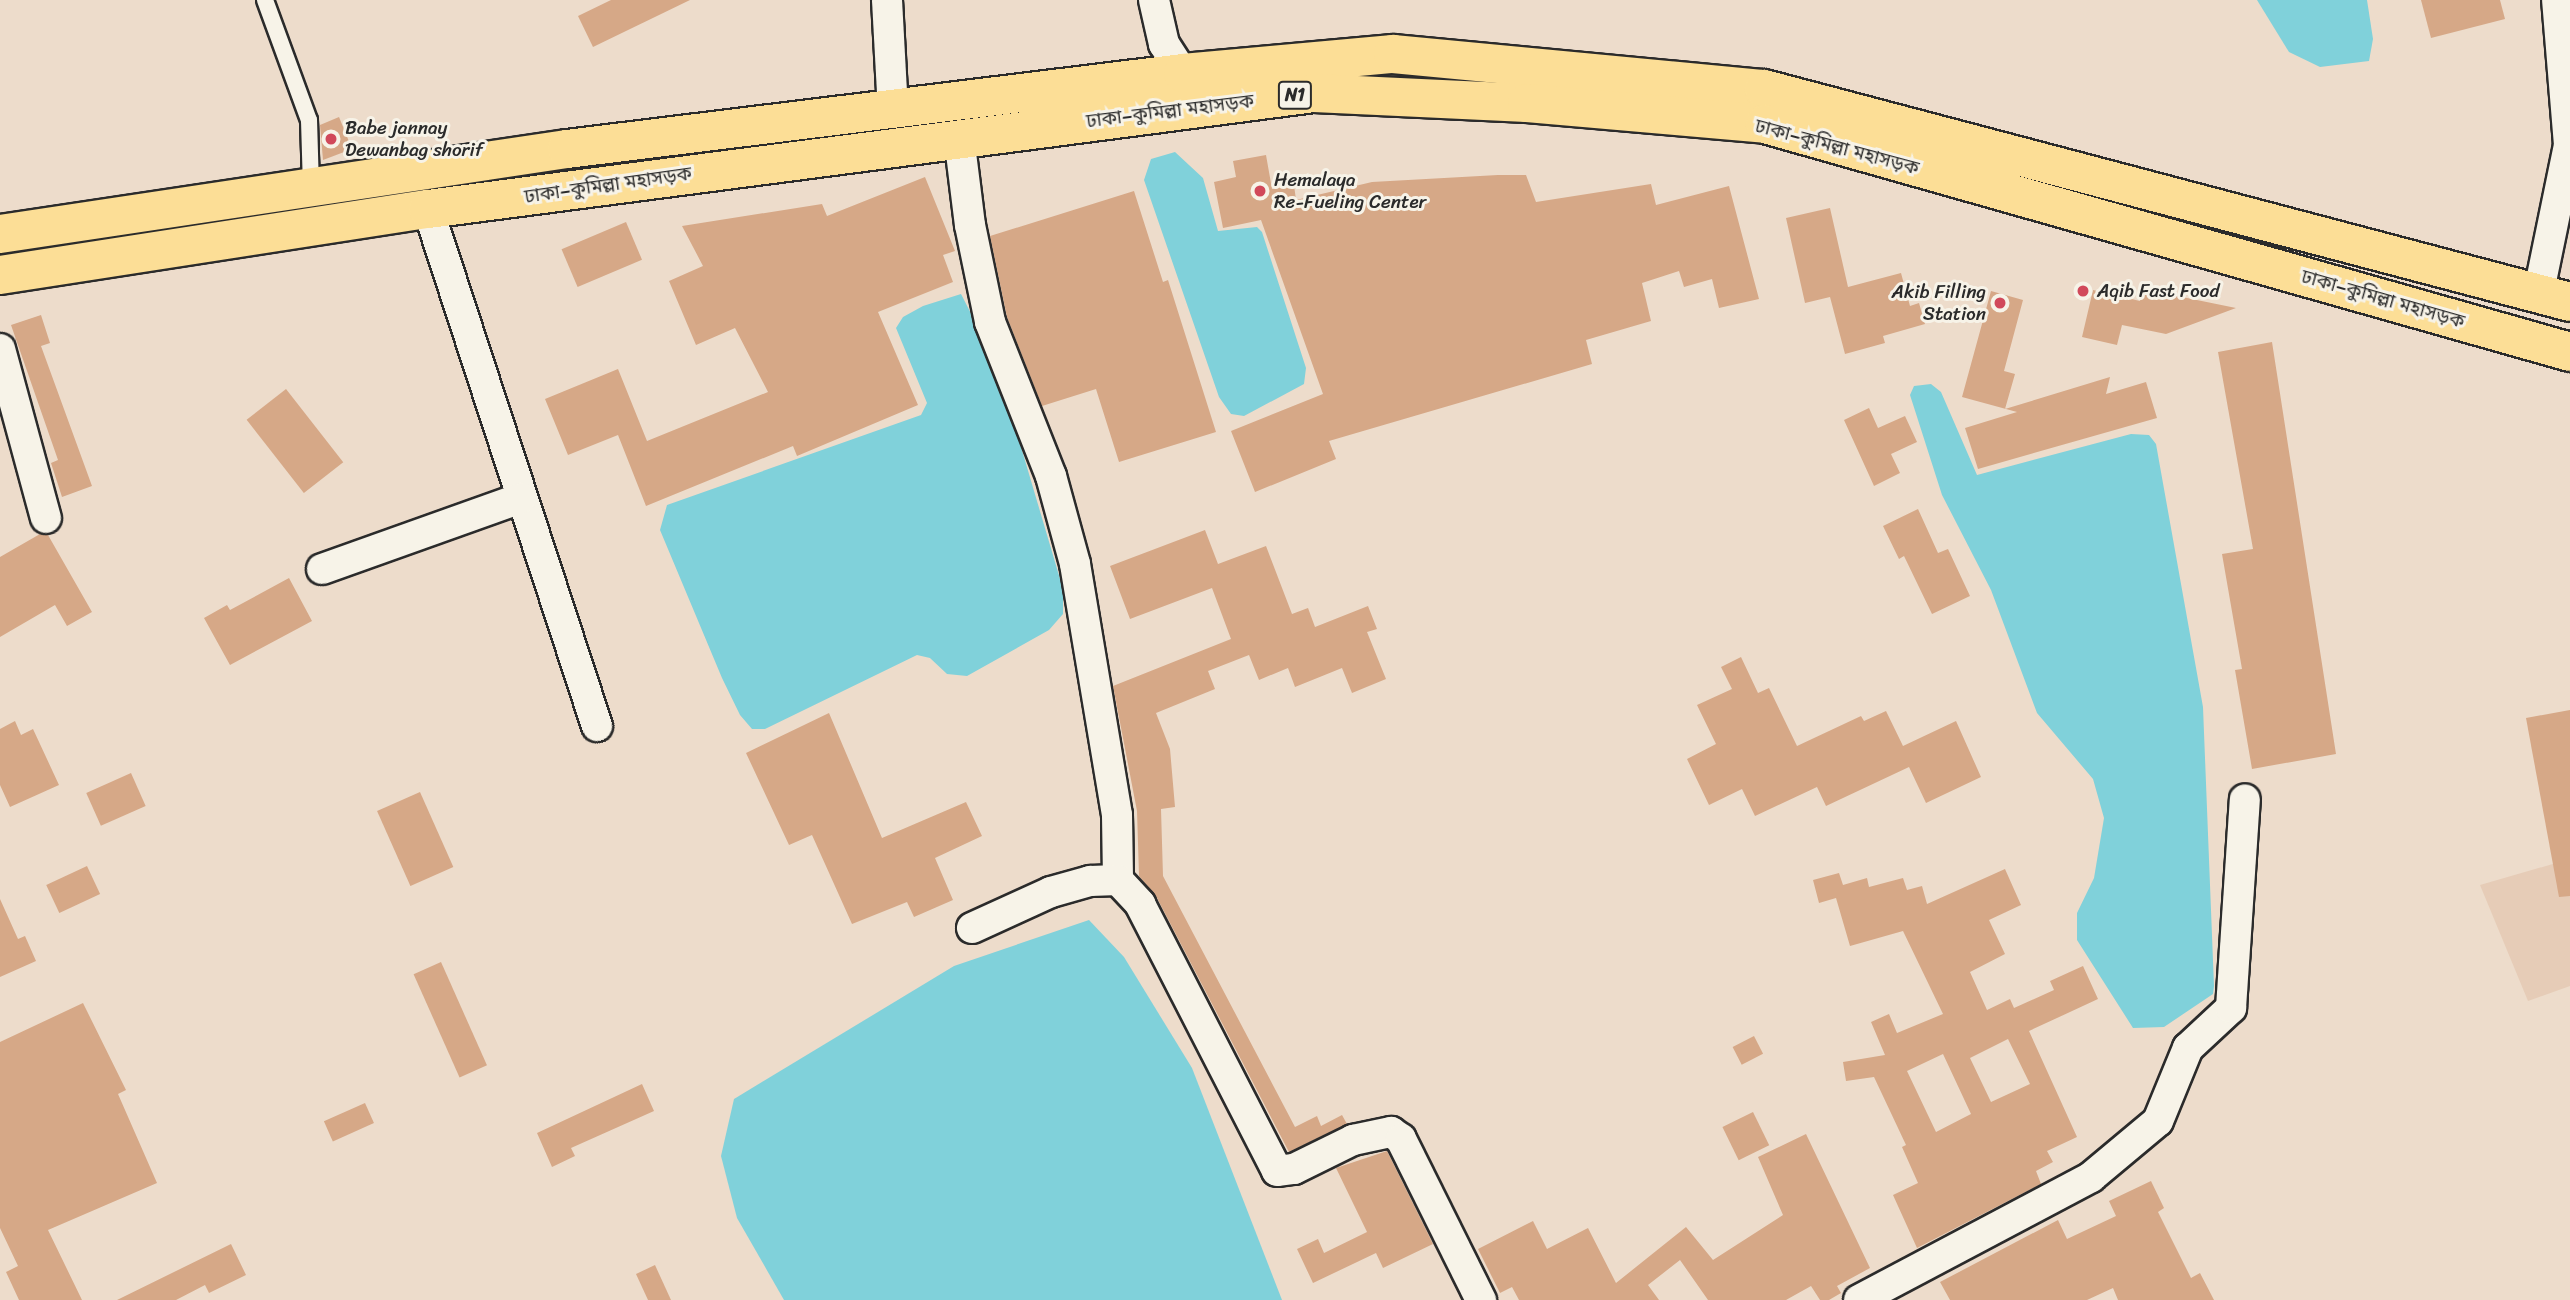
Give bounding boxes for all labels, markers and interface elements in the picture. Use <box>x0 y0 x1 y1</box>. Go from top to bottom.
road number: N1 <box>1278 80 1312 110</box>
street label: ঢাকা–কুমিল্লা মহাসড়ক <box>1085 89 1255 133</box>
street label: ঢাকা–কুমিল্লা মহাসড়ক <box>1753 114 1921 180</box>
place label: Babe jannay Dewanbag shorif <box>345 117 483 161</box>
marker: Babe jannay Dewanbag shorif <box>323 131 339 147</box>
street label: ঢাকা–কুমিল্লা মহাসড়ক <box>523 162 693 208</box>
place label: Hemalaya Re-Fueling Center <box>1274 169 1427 213</box>
marker: Hemalaya Re-Fueling Center <box>1252 183 1268 199</box>
street label: ঢাকা–কুমিল্লা মহাসড়ক <box>2299 265 2467 333</box>
place label: Aqib Fast Food <box>2097 280 2221 302</box>
place label: Akib Filling Station <box>1892 281 1986 325</box>
marker: Aqib Fast Food <box>2075 283 2091 299</box>
marker: Akib Filling Station <box>1992 295 2008 311</box>

